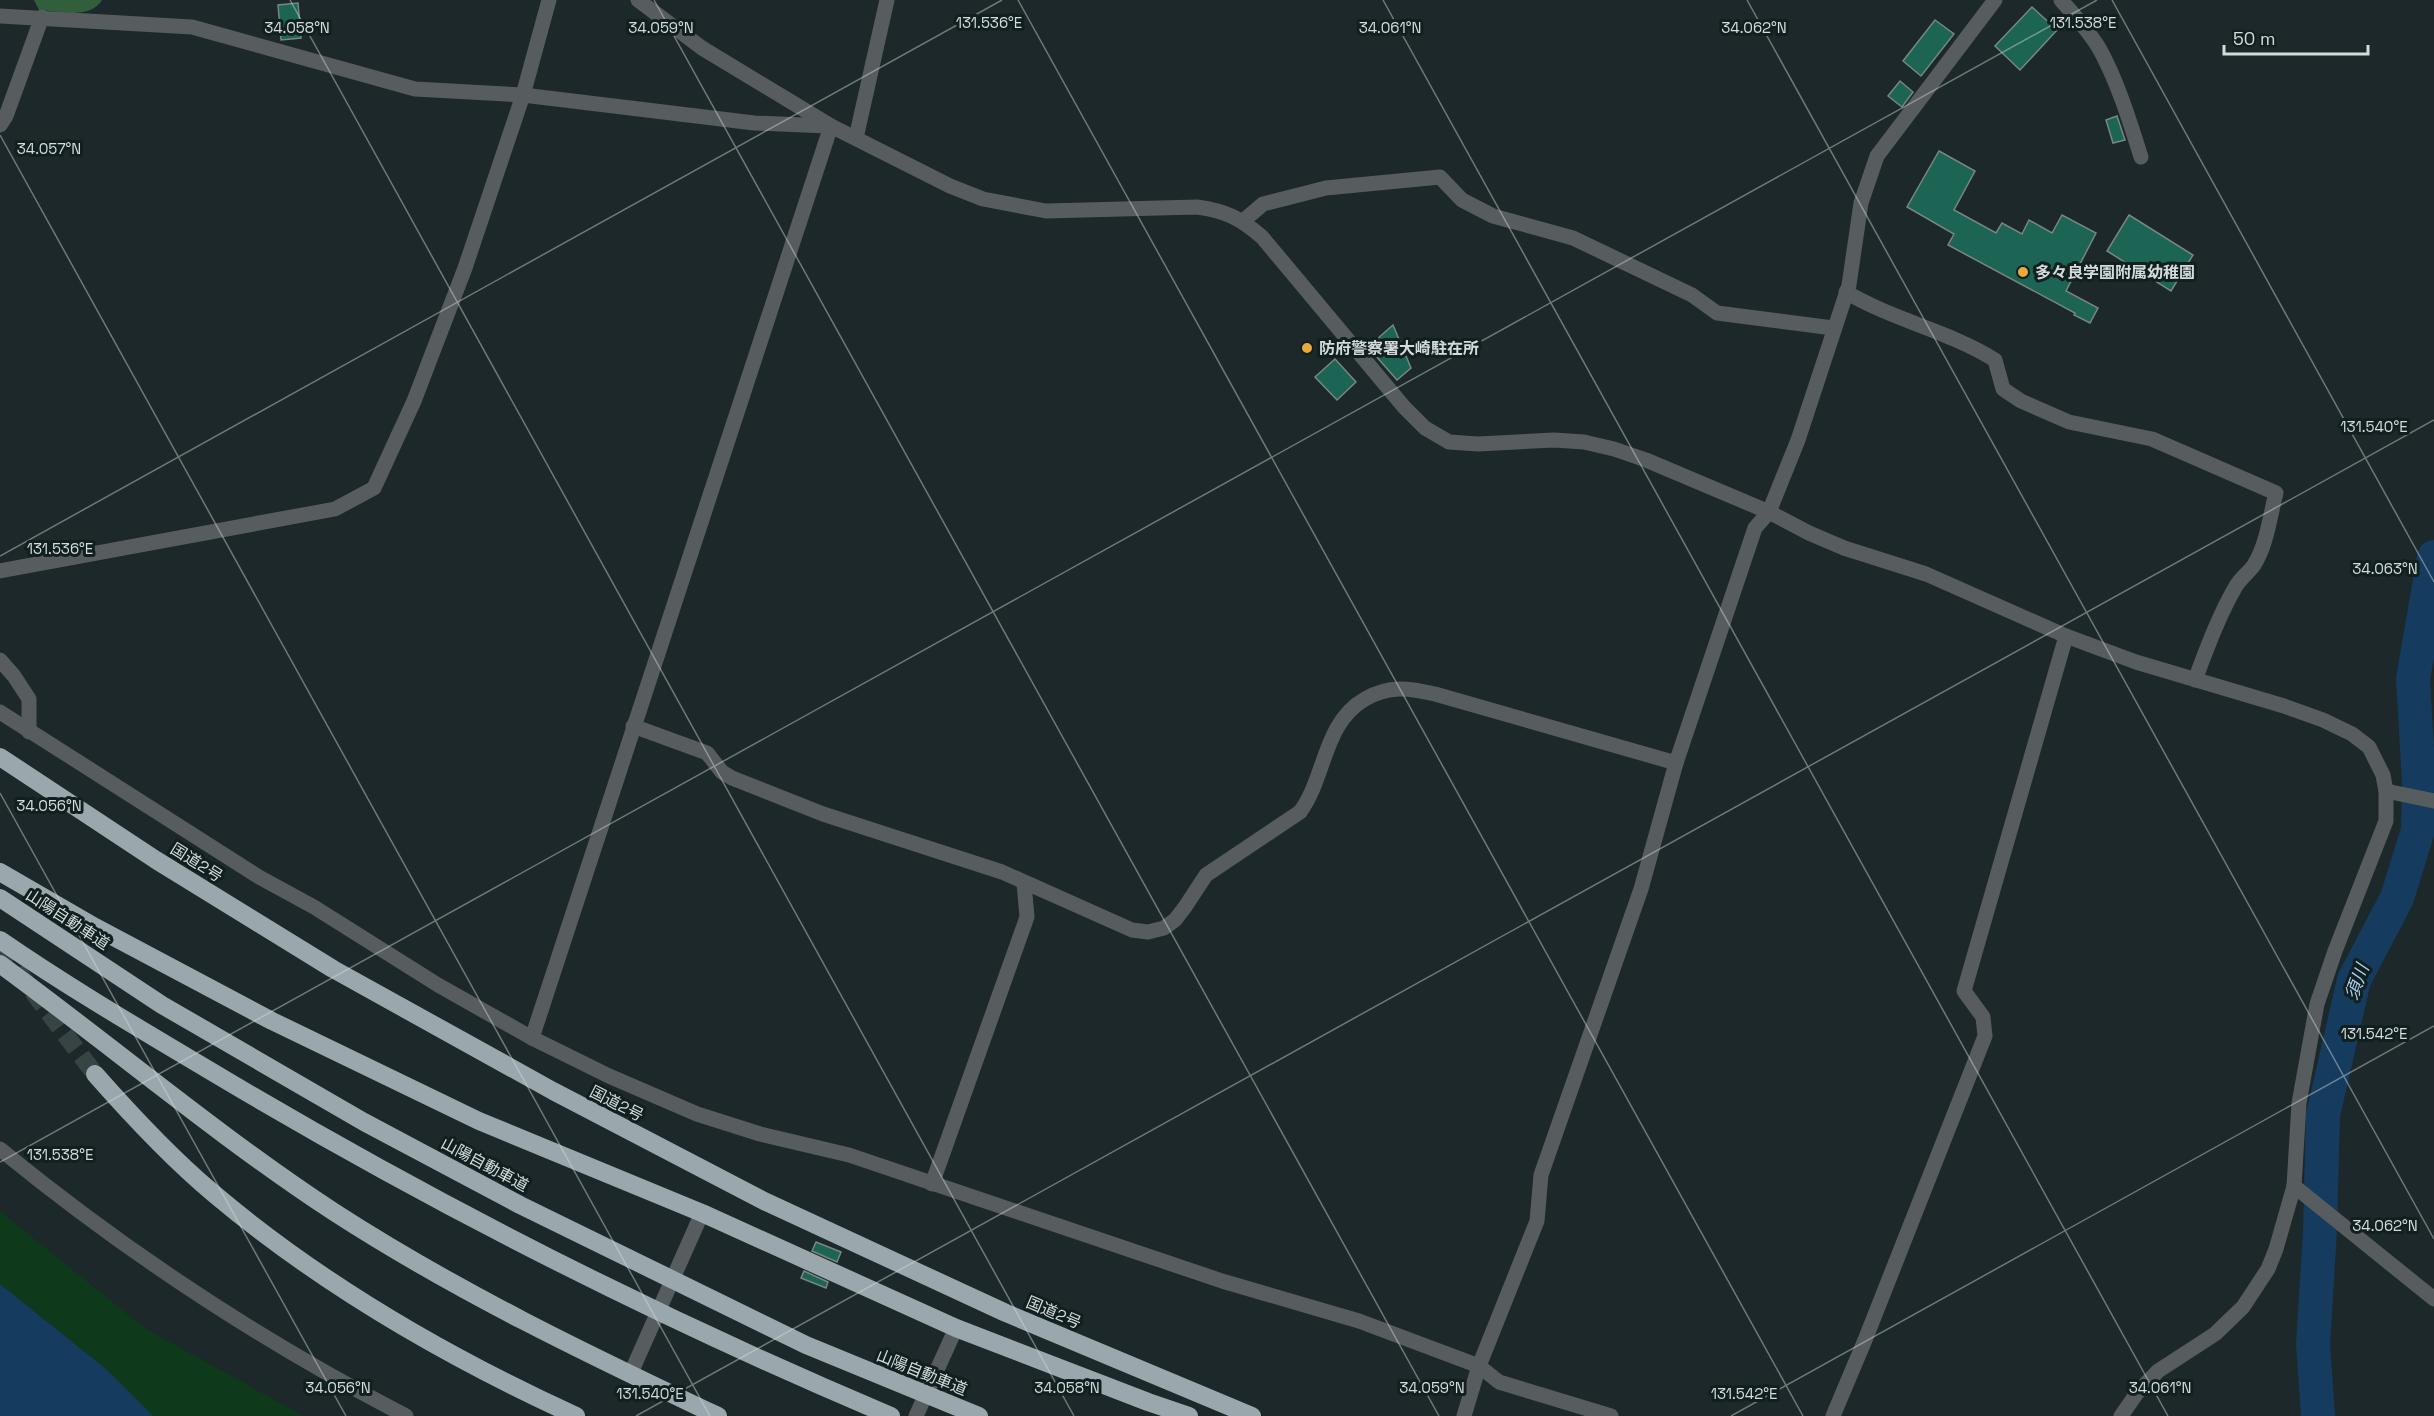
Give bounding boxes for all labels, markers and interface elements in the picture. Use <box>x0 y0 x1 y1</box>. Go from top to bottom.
text: 131.536°E <box>956 13 1022 32</box>
text: 131.538°E <box>2050 13 2116 32</box>
text: 34.058°N <box>264 18 330 37</box>
text: 34.059°N <box>628 18 694 37</box>
text: 34.061°N <box>1359 18 1421 37</box>
text: 34.062°N <box>1721 18 1787 37</box>
scale bar <box>2224 18 2368 56</box>
text: 50 m <box>2233 27 2275 50</box>
text: 34.057°N <box>17 139 81 158</box>
place label: 多々良学園附属幼稚園 <box>2035 262 2195 283</box>
marker: 多々良学園附属幼稚園 <box>2016 265 2030 279</box>
place label: 防府警察署大崎駐在所 <box>1319 338 1479 359</box>
marker: 防府警察署大崎駐在所 <box>1300 341 1314 355</box>
text: 131.540°E <box>2340 417 2408 436</box>
text: 131.536°E <box>27 539 93 558</box>
text: 34.063°N <box>2352 559 2418 578</box>
text: 34.056°N <box>16 796 82 815</box>
street label: 国道2号 <box>167 838 227 887</box>
street label: 山陽自動車道 <box>22 884 114 954</box>
water label: 須川 <box>2340 959 2374 1003</box>
text: 131.542°E <box>2341 1024 2407 1043</box>
street label: 国道2号 <box>586 1081 647 1126</box>
street label: 山陽自動車道 <box>437 1133 532 1196</box>
text: 131.538°E <box>27 1145 93 1164</box>
text: 34.062°N <box>2352 1216 2418 1235</box>
street label: 国道2号 <box>1023 1292 1084 1333</box>
street label: 山陽自動車道 <box>873 1345 970 1400</box>
text: 34.056°N <box>305 1378 371 1397</box>
text: 34.058°N <box>1034 1378 1100 1397</box>
text: 34.059°N <box>1399 1378 1465 1397</box>
text: 34.061°N <box>2129 1378 2191 1397</box>
text: 131.540°E <box>616 1384 684 1403</box>
text: 131.542°E <box>1711 1384 1777 1403</box>

